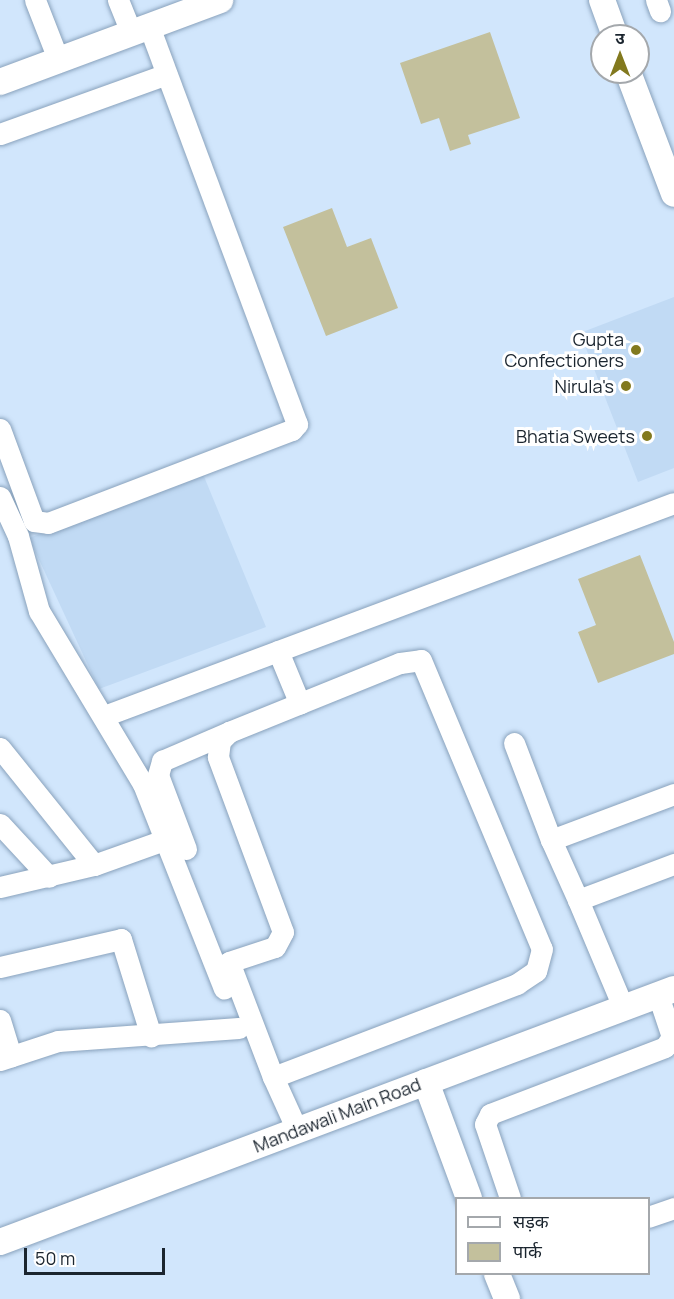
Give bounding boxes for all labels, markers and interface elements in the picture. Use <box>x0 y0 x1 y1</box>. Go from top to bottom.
north arrow <box>590 24 650 84</box>
text: उ <box>615 27 625 49</box>
place label: Gupta Confectioners <box>504 329 624 372</box>
marker: Gupta Confectioners <box>629 343 643 357</box>
place label: Nirula's <box>555 375 614 397</box>
marker: Nirula's <box>619 379 633 393</box>
place label: Bhatia Sweets <box>516 425 635 447</box>
marker: Bhatia Sweets <box>640 429 654 443</box>
street label: Mandawali Main Road <box>250 1073 424 1157</box>
legend <box>455 1197 650 1275</box>
text: सड़क <box>513 1209 549 1233</box>
scale bar <box>27 1236 168 1274</box>
text: पार्क <box>513 1239 542 1263</box>
text: 50 m <box>35 1246 75 1270</box>

